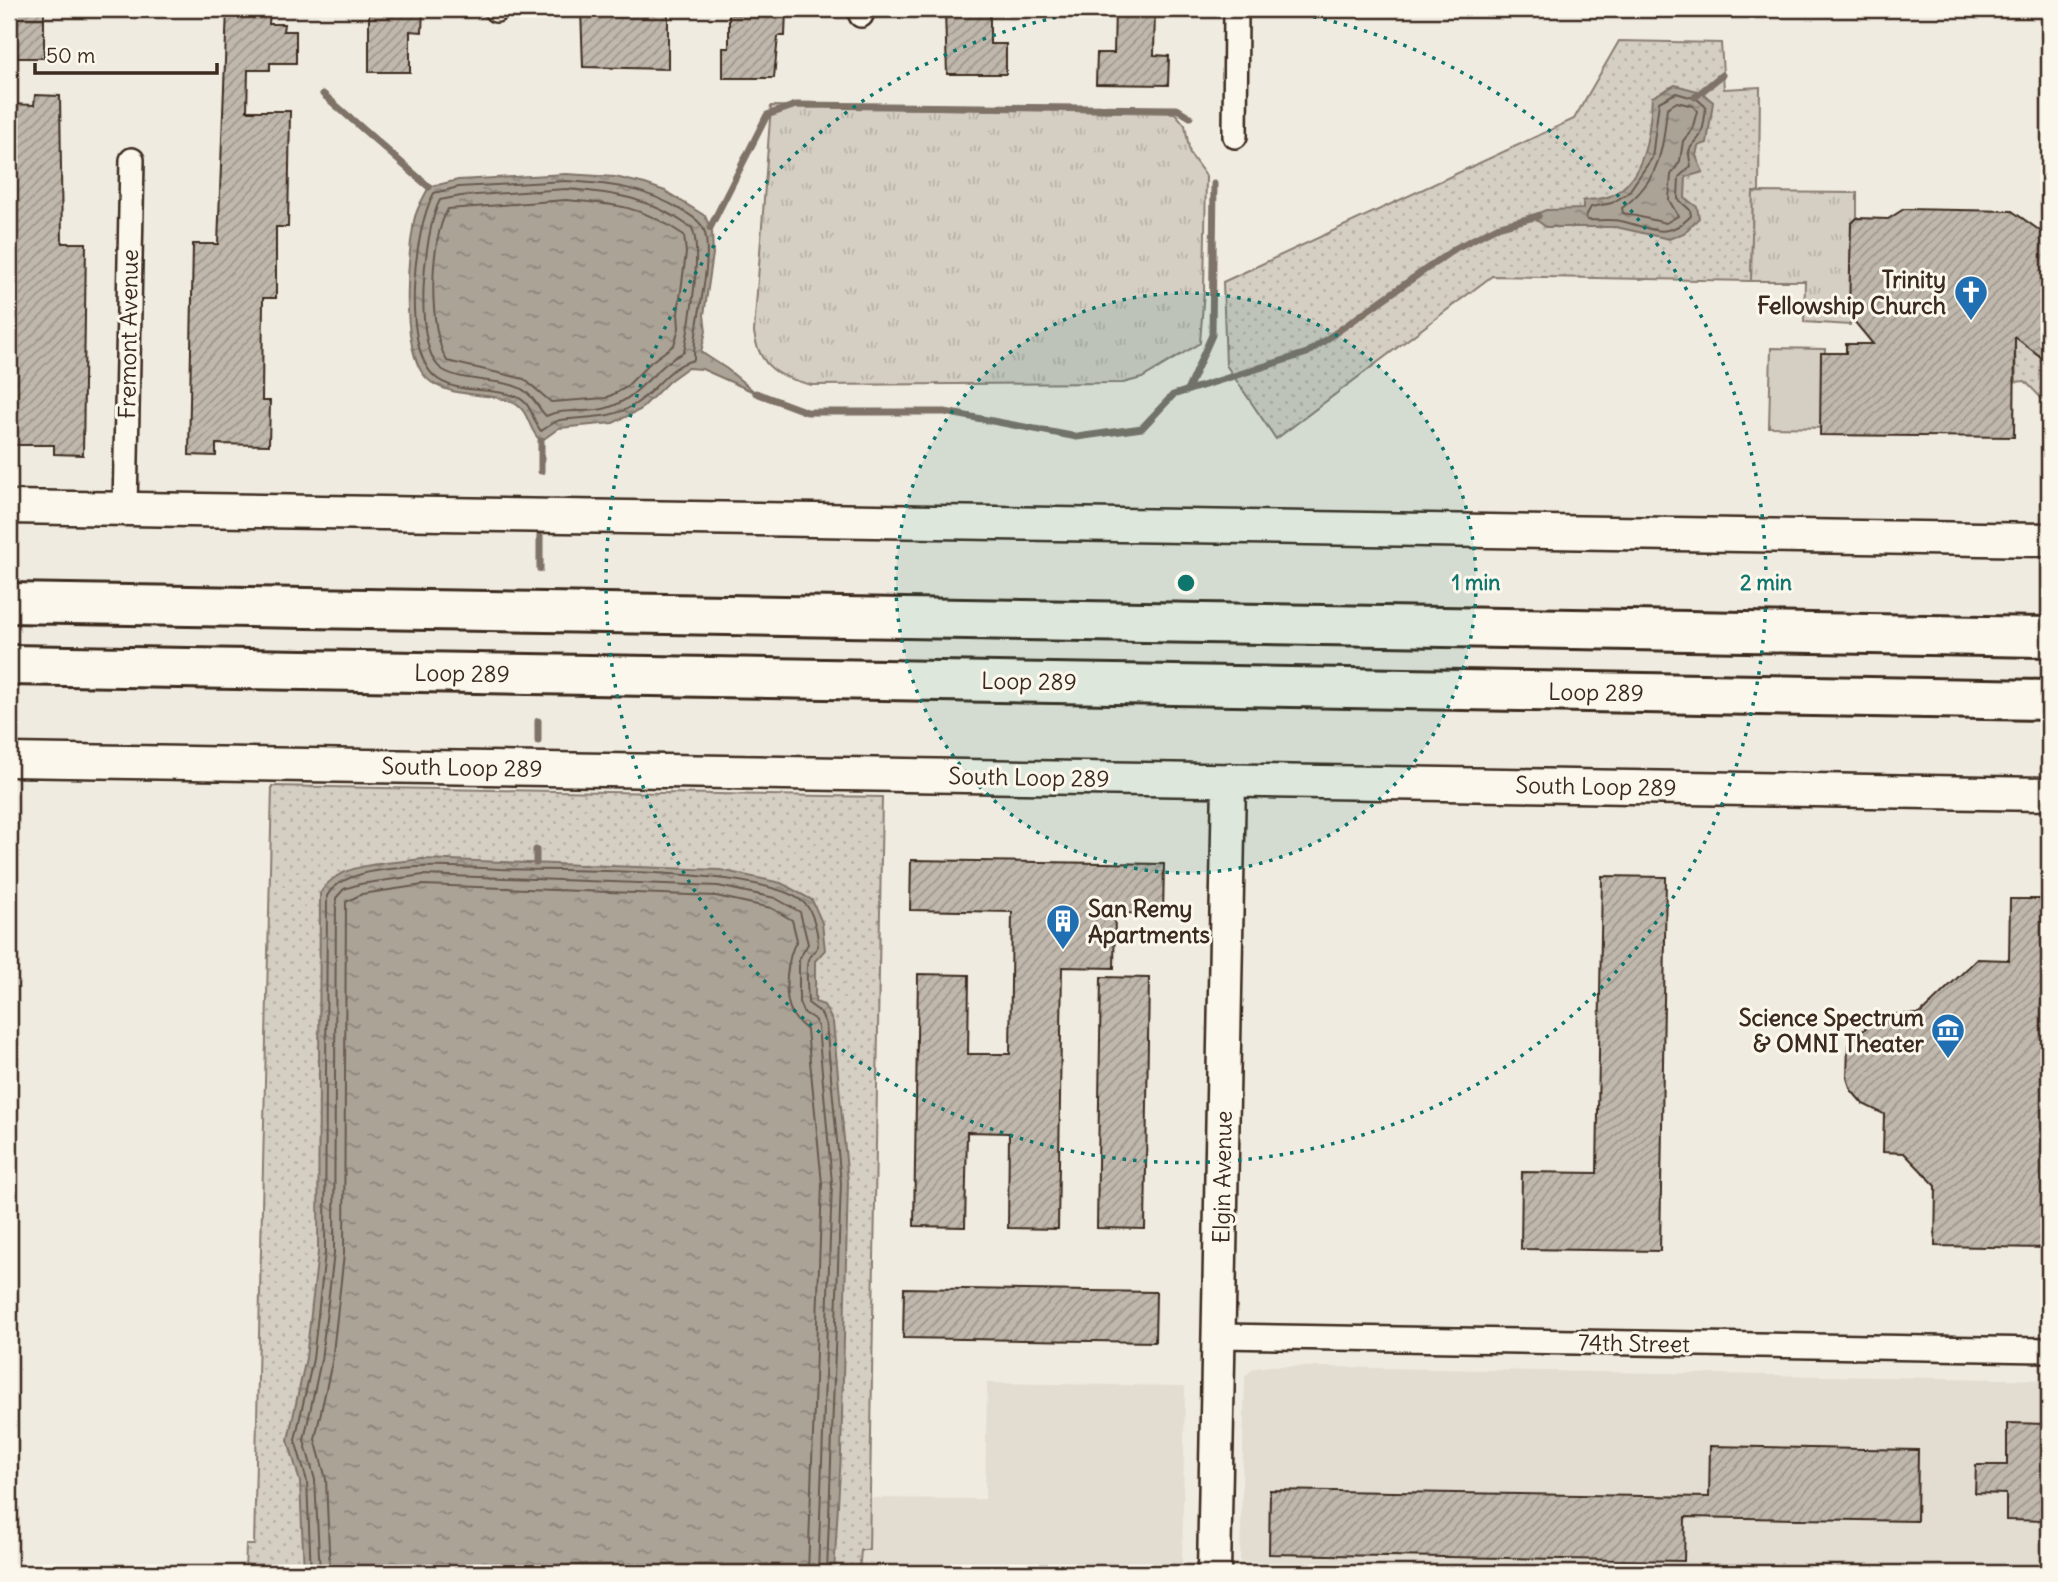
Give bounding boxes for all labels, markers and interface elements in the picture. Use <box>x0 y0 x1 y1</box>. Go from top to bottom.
scale bar <box>35 32 217 76</box>
text: 50 m <box>46 42 95 69</box>
street label: Fremont Avenue <box>112 249 144 419</box>
place label: Trinity Fellowship Church <box>1757 265 1946 320</box>
church icon: Trinity Fellowship Church <box>1952 273 1990 322</box>
text: 1 min <box>1452 569 1500 596</box>
text: 2 min <box>1740 569 1792 596</box>
centre of rings <box>1174 571 1198 595</box>
street label: Loop 289 <box>414 658 510 688</box>
street label: Loop 289 <box>981 666 1077 696</box>
street label: Loop 289 <box>1548 677 1644 707</box>
street label: South Loop 289 <box>381 751 543 783</box>
street label: South Loop 289 <box>948 761 1110 793</box>
street label: South Loop 289 <box>1515 770 1677 802</box>
place label: San Remy Apartments <box>1088 894 1210 949</box>
building icon: San Remy Apartments <box>1044 902 1082 951</box>
place label: Science Spectrum & OMNI Theater <box>1739 1003 1925 1058</box>
museum icon: Science Spectrum & OMNI Theater <box>1929 1011 1967 1060</box>
street label: Elgin Avenue <box>1206 1110 1238 1244</box>
street label: 74th Street <box>1578 1328 1690 1358</box>

